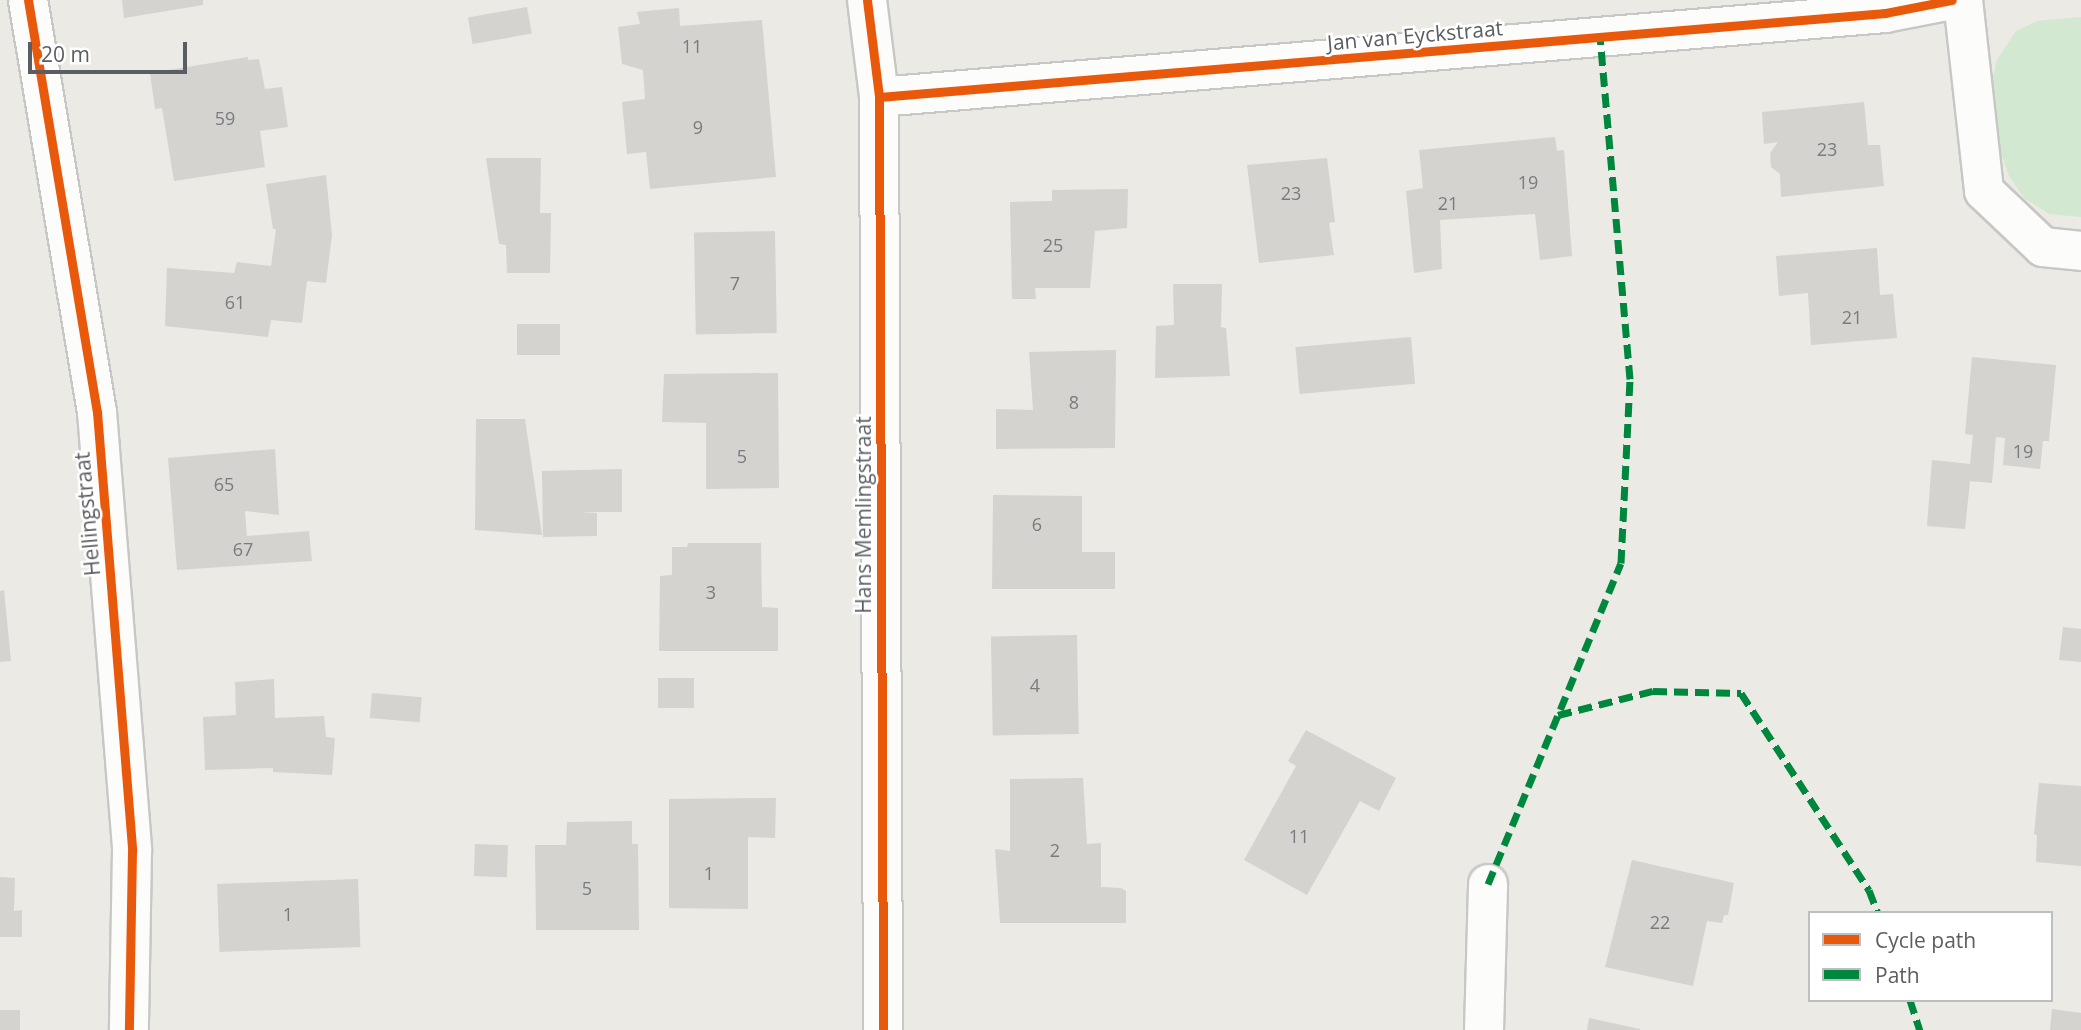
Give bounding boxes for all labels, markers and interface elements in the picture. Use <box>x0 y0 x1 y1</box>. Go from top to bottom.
street label: Jan van Eyckstraat <box>1326 15 1504 55</box>
scale bar <box>32 28 191 72</box>
house number: 11 <box>682 35 702 57</box>
text: 20 m <box>41 40 90 68</box>
house number: 59 <box>215 107 235 129</box>
house number: 9 <box>693 116 703 138</box>
house number: 23 <box>1817 138 1837 160</box>
house number: 19 <box>1518 171 1538 193</box>
house number: 23 <box>1281 182 1301 204</box>
house number: 21 <box>1438 192 1458 214</box>
house number: 25 <box>1043 234 1063 256</box>
house number: 7 <box>730 272 740 294</box>
house number: 61 <box>225 291 245 313</box>
house number: 21 <box>1842 306 1862 328</box>
house number: 8 <box>1069 391 1079 413</box>
street label: Hans Memlingstraat <box>850 416 876 614</box>
house number: 19 <box>2013 440 2033 462</box>
house number: 5 <box>737 445 747 467</box>
street label: Hellingstraat <box>69 451 105 577</box>
house number: 65 <box>214 473 234 495</box>
house number: 6 <box>1032 513 1042 535</box>
house number: 67 <box>233 538 253 560</box>
house number: 3 <box>706 581 716 603</box>
house number: 4 <box>1030 674 1040 696</box>
house number: 11 <box>1289 825 1309 847</box>
house number: 2 <box>1050 839 1060 861</box>
house number: 1 <box>704 862 714 884</box>
house number: 5 <box>582 877 592 899</box>
house number: 1 <box>283 903 293 925</box>
house number: 22 <box>1650 911 1670 933</box>
legend <box>1808 911 2053 1002</box>
text: Cycle path <box>1875 926 1976 954</box>
text: Path <box>1875 961 1920 989</box>

